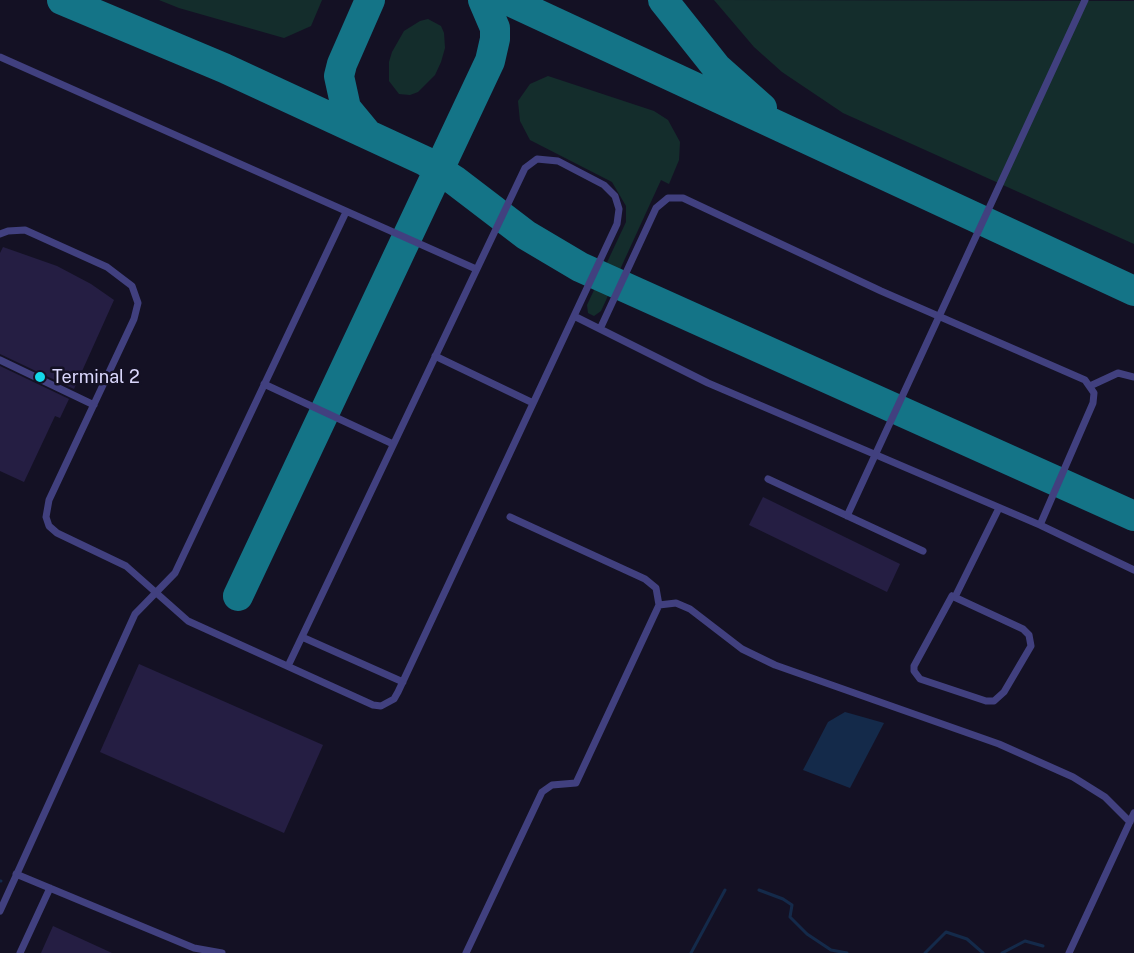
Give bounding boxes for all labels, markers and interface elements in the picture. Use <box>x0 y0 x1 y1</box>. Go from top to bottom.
place label: Terminal 2 <box>52 366 140 388</box>
marker: Terminal 2 <box>33 370 47 384</box>

